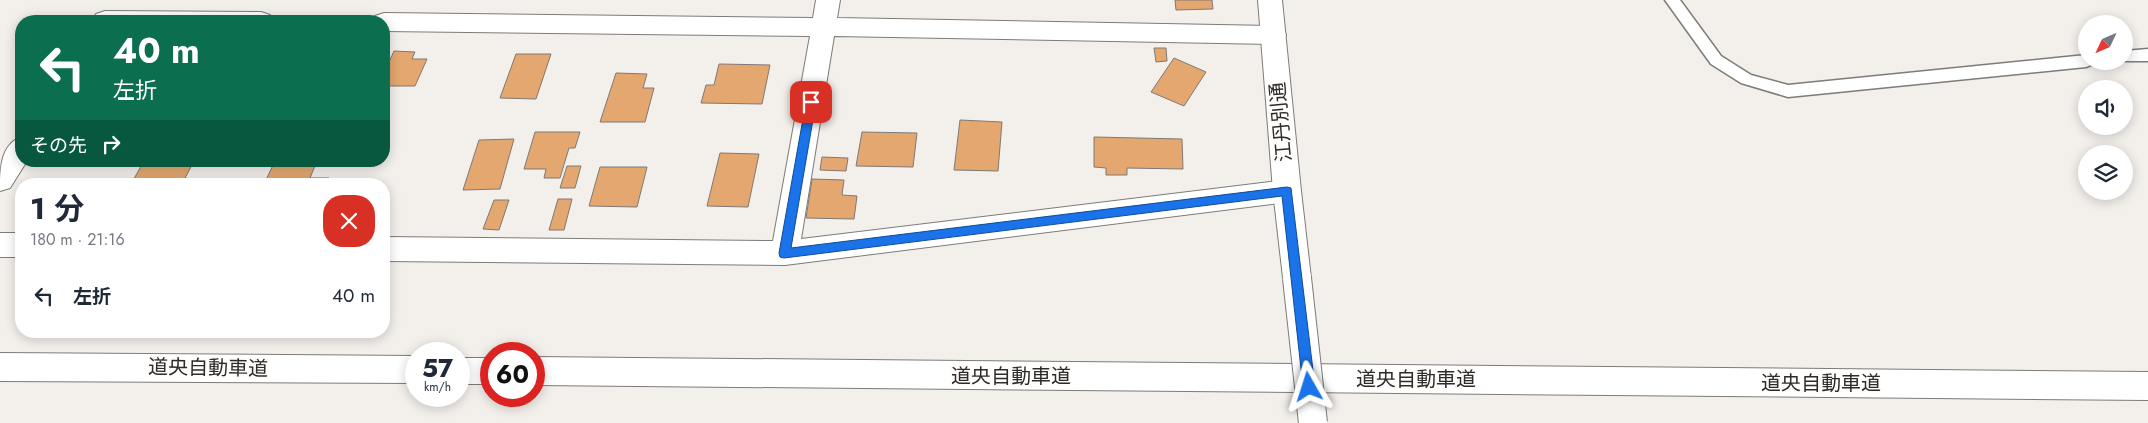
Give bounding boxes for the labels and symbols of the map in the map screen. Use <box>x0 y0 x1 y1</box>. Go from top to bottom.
north arrow <box>2078 15 2132 70</box>
pin <box>790 81 832 123</box>
street label: 江丹別通 <box>1263 81 1299 163</box>
speed limit sign: 60 <box>480 342 545 407</box>
street label: 道央自動車道 <box>148 352 268 384</box>
position arrow <box>1282 360 1334 412</box>
street label: 道央自動車道 <box>951 362 1071 391</box>
street label: 道央自動車道 <box>1356 365 1476 394</box>
street label: 道央自動車道 <box>1761 369 1881 398</box>

